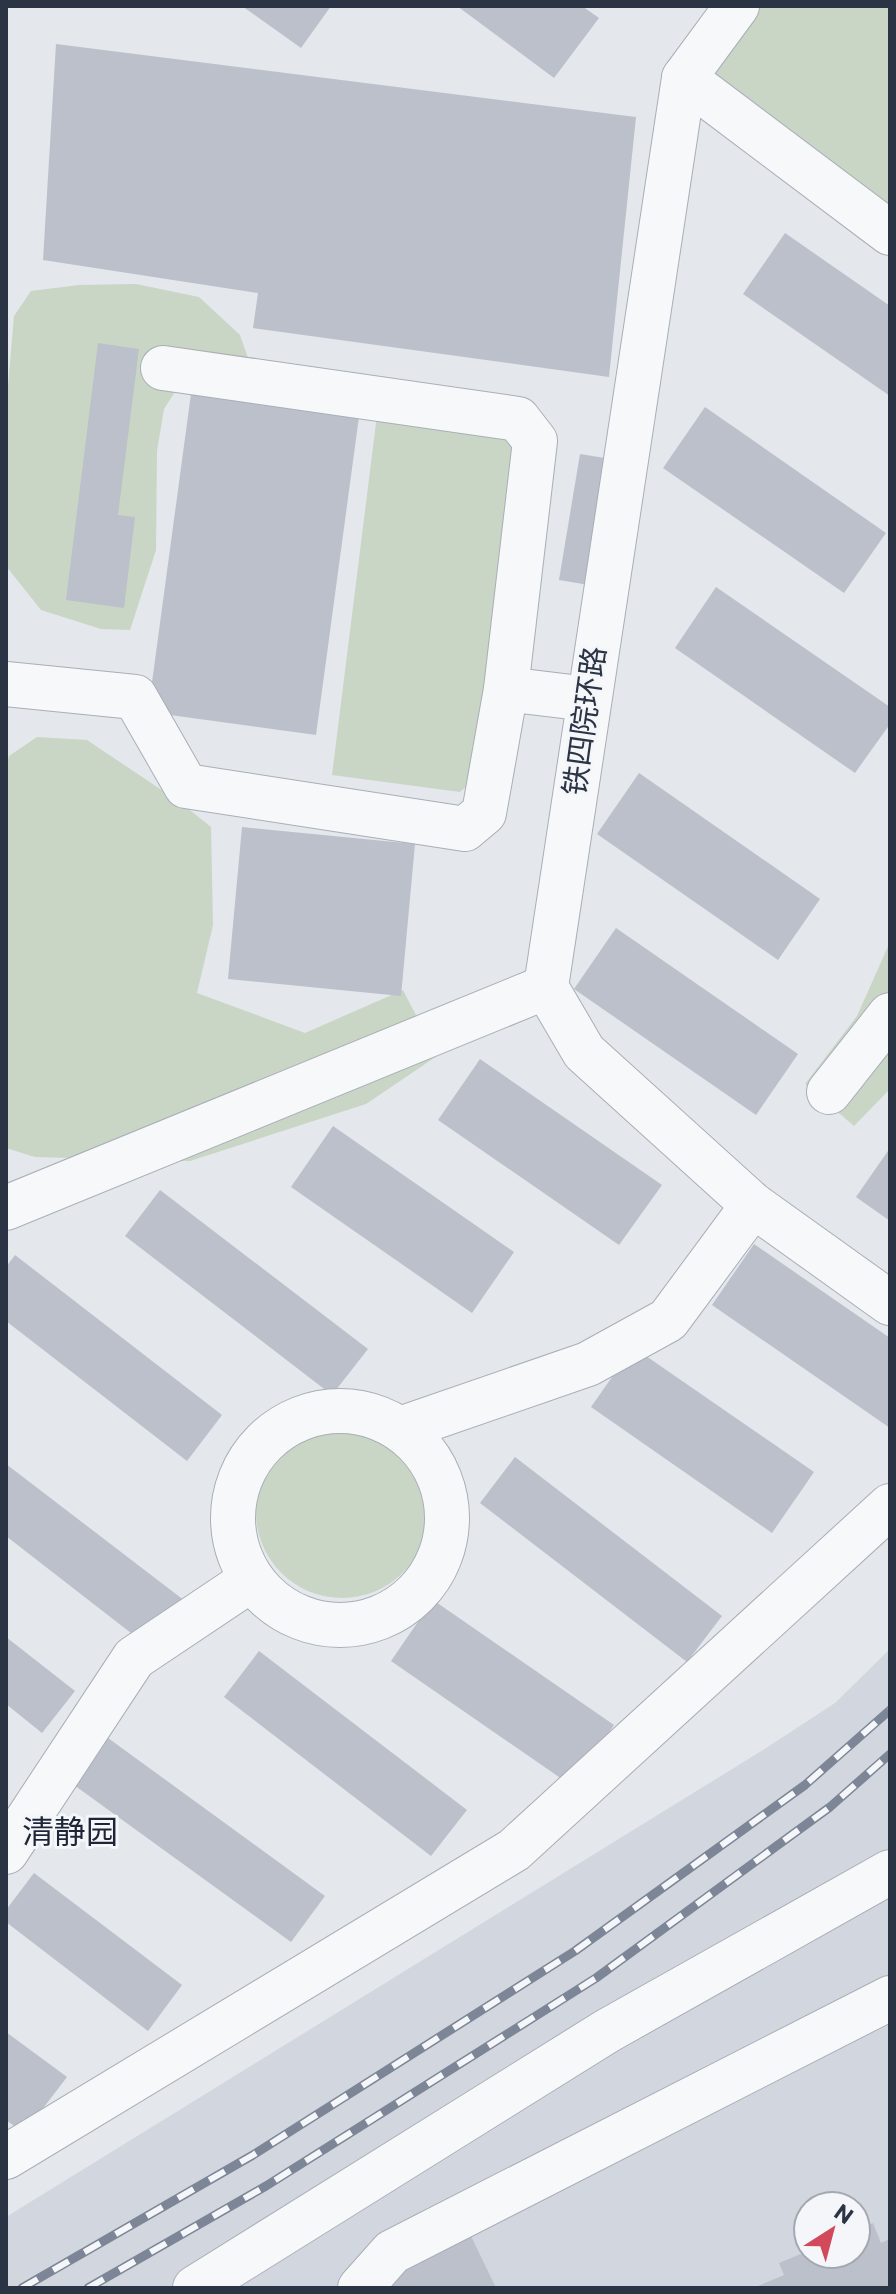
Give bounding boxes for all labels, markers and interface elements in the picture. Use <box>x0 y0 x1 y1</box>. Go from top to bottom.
street label: 铁四院环路 <box>554 644 611 797</box>
district label: 清静园 <box>22 1810 118 1850</box>
north arrow <box>792 2190 872 2270</box>
text: N <box>829 2198 859 2229</box>

